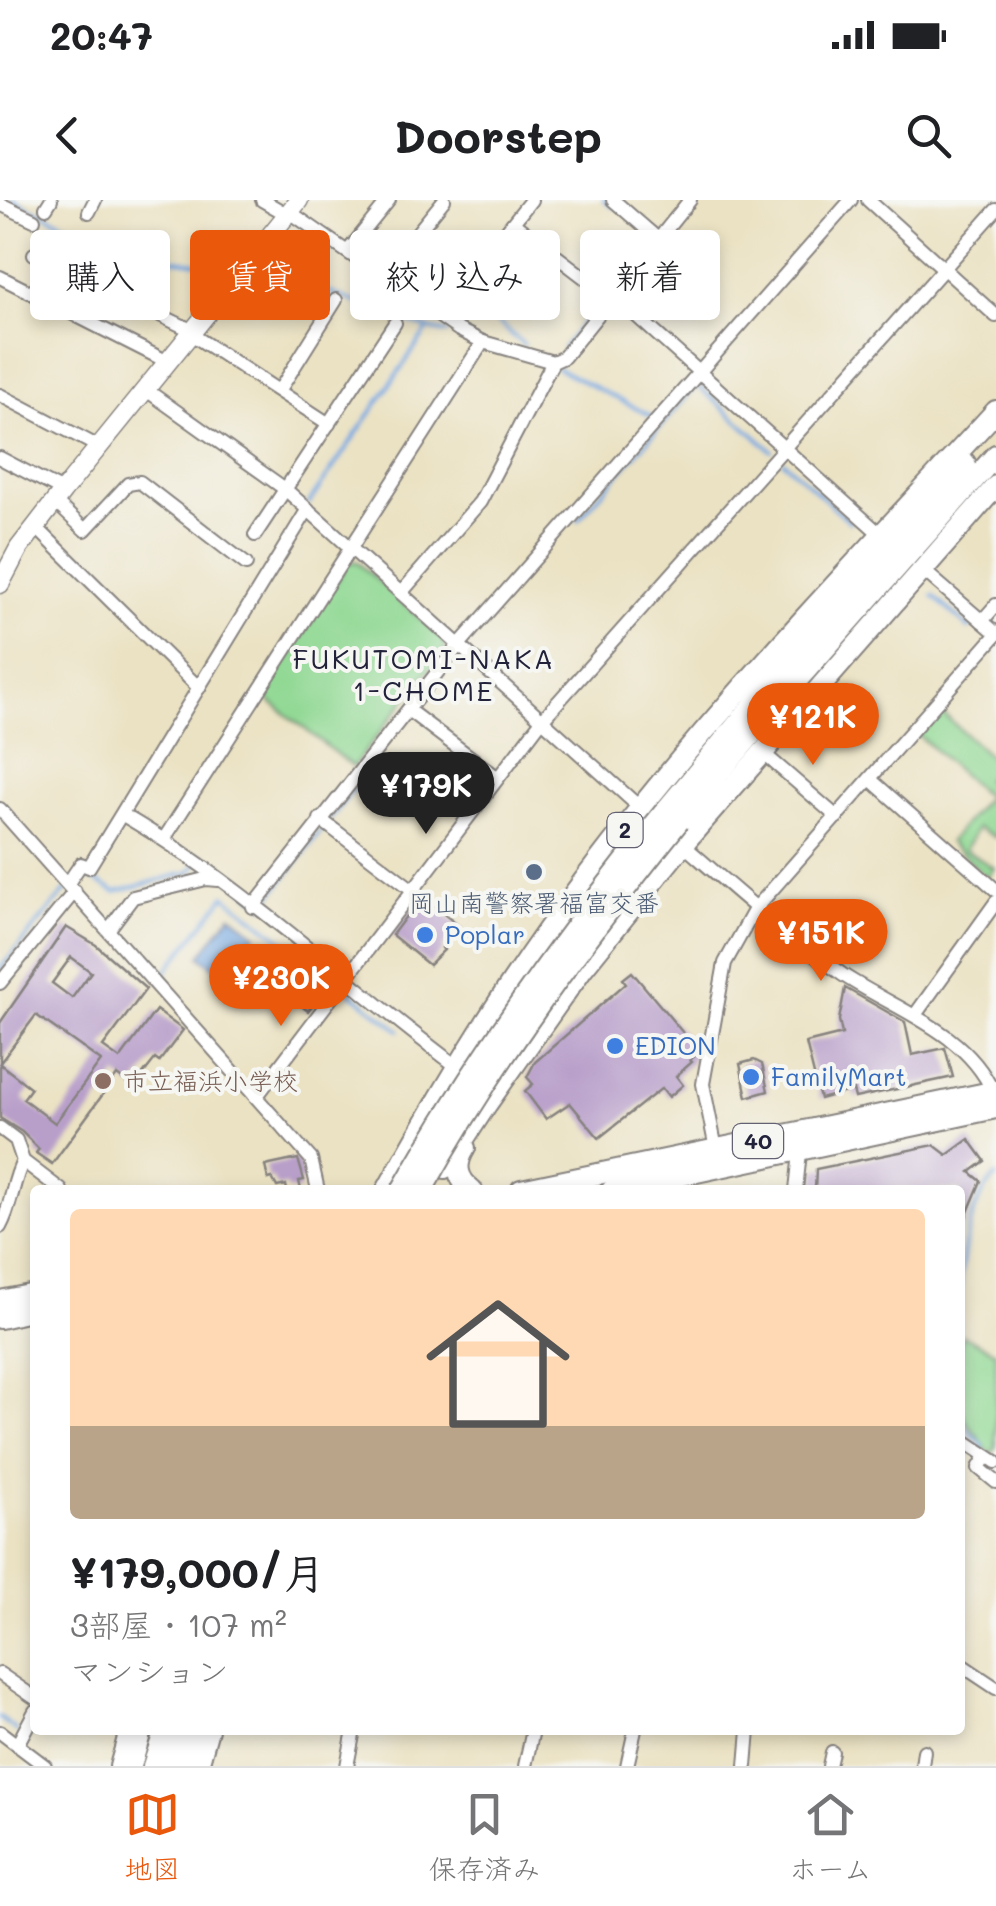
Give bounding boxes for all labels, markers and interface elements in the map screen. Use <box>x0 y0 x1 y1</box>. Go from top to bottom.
text: 20:47 <box>50 10 153 60</box>
text: Doorstep <box>394 106 602 164</box>
icon: back <box>40 108 95 163</box>
icon: search <box>901 108 956 163</box>
chip: 購入 <box>30 230 170 320</box>
chip: 賃貸 <box>190 230 330 320</box>
chip: 絞り込み <box>350 230 560 320</box>
chip: 新着 <box>580 230 720 320</box>
district label: FUKUTOMI-NAKA 1-CHOME <box>292 640 556 708</box>
pin: ¥121K <box>743 683 883 768</box>
text: ¥121K <box>769 694 857 736</box>
pin: ¥179K <box>356 752 496 837</box>
text: ¥179K <box>379 763 473 805</box>
road number: 2 <box>608 813 642 847</box>
marker: 岡山南警察署福富交番 <box>523 861 545 883</box>
place label: 岡山南警察署福富交番 <box>409 886 659 918</box>
pin: ¥151K <box>751 899 891 984</box>
text: ¥151K <box>776 910 866 952</box>
place label: Poplar <box>445 918 525 950</box>
marker: Poplar <box>414 924 436 946</box>
pin: ¥230K <box>211 944 351 1029</box>
text: ¥230K <box>231 955 331 997</box>
place label: EDION <box>635 1029 716 1061</box>
marker: EDION <box>604 1035 626 1057</box>
place label: FamilyMart <box>771 1060 907 1093</box>
place label: 市立福浜小学校 <box>123 1064 298 1096</box>
marker: FamilyMart <box>740 1066 762 1088</box>
marker: 市立福浜小学校 <box>92 1070 114 1092</box>
road number: 40 <box>733 1124 783 1158</box>
icon: home <box>408 1274 588 1454</box>
text: ¥179,000/月 <box>70 1544 325 1599</box>
text: 3部屋 · 107 m² <box>70 1603 287 1645</box>
text: マンション <box>70 1649 229 1691</box>
tab: 地図 <box>124 1787 180 1887</box>
tab: 保存済み <box>429 1787 541 1887</box>
tab: ホーム <box>789 1787 872 1887</box>

